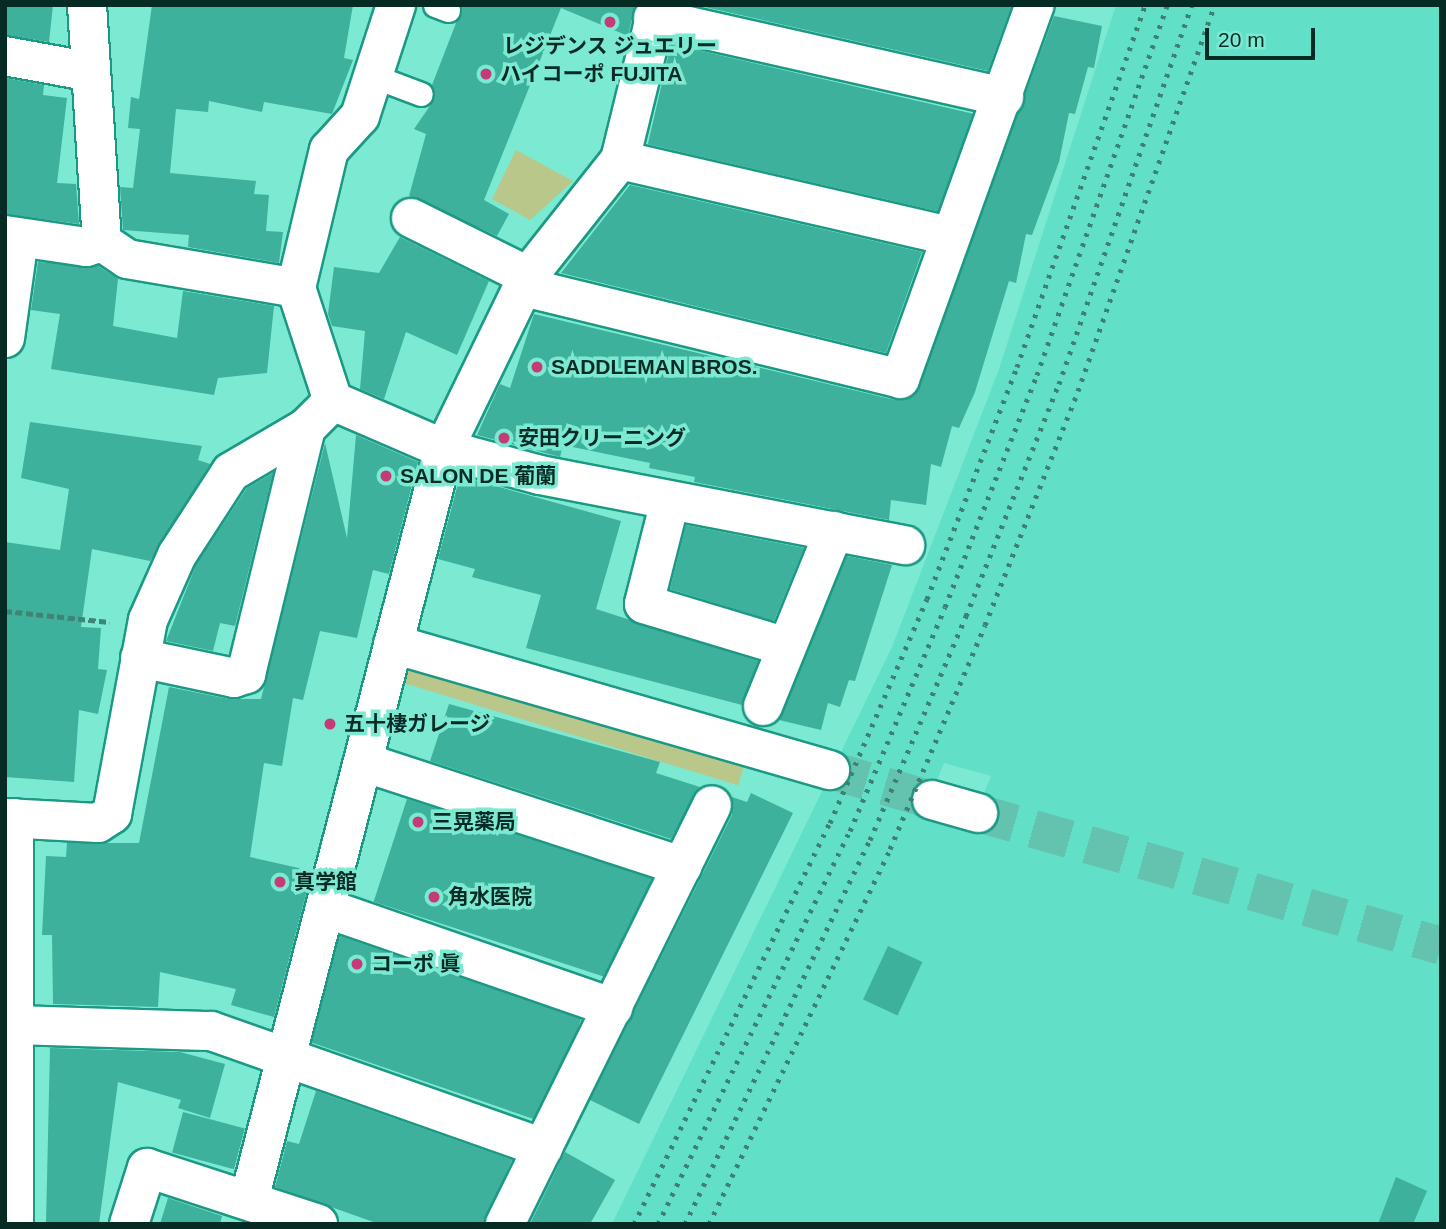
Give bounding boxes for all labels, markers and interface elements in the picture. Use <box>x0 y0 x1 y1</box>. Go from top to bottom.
marker: レジデンス ジュエリー <box>602 14 618 30</box>
scale bar <box>1208 14 1318 58</box>
text: 20 m <box>1218 28 1265 51</box>
place label: レジデンス ジュエリー <box>502 33 718 59</box>
place label: ハイコーポ FUJITA <box>500 61 683 87</box>
marker: ハイコーポ FUJITA <box>478 66 494 82</box>
place label: SADDLEMAN BROS. <box>551 354 758 380</box>
marker: SADDLEMAN BROS. <box>529 359 545 375</box>
place label: 安田クリーニング <box>518 425 686 451</box>
marker: 安田クリーニング <box>496 430 512 446</box>
place label: SALON DE 葡蘭 <box>400 463 556 489</box>
marker: SALON DE 葡蘭 <box>378 468 394 484</box>
place label: 五十棲ガレージ <box>344 711 491 737</box>
marker: 五十棲ガレージ <box>322 716 338 732</box>
place label: 三晃薬局 <box>432 809 516 835</box>
marker: 三晃薬局 <box>410 814 426 830</box>
place label: 真学館 <box>294 869 357 895</box>
marker: 真学館 <box>272 874 288 890</box>
place label: 角水医院 <box>448 884 532 910</box>
marker: 角水医院 <box>426 889 442 905</box>
place label: コーポ 眞 <box>371 951 461 977</box>
marker: コーポ 眞 <box>349 956 365 972</box>

